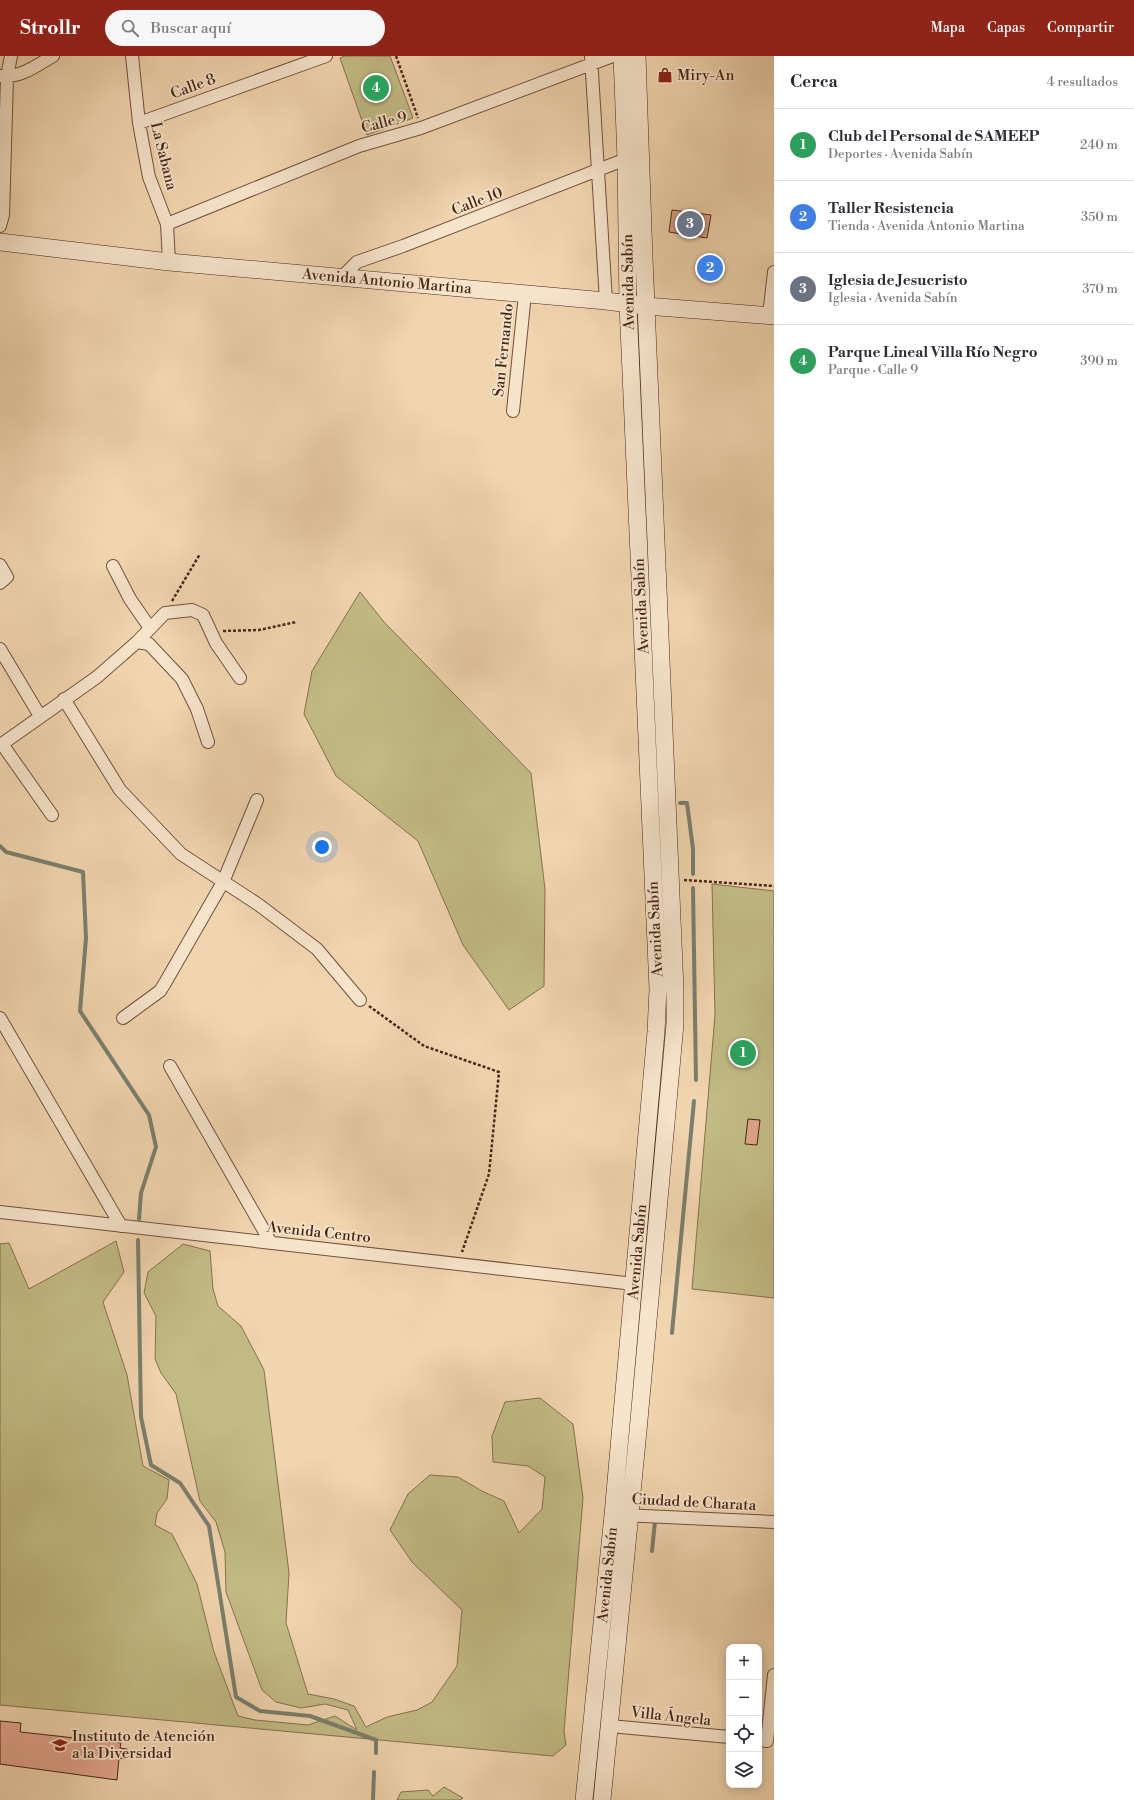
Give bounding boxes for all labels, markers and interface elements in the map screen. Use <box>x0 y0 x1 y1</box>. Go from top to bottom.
search box <box>105 10 385 46</box>
text: Strollr <box>20 16 81 40</box>
icon: search <box>119 17 141 39</box>
text: Buscar aquí <box>151 19 231 38</box>
text: Mapa <box>930 19 965 37</box>
text: Capas <box>987 19 1025 37</box>
text: Compartir <box>1047 19 1114 37</box>
shop icon: Miry-An <box>656 66 674 84</box>
place label: Miry-An <box>677 66 734 85</box>
street label: Calle 8 <box>168 70 218 103</box>
text: Cerca <box>790 71 838 93</box>
pin: 4 <box>363 73 389 103</box>
text: 4 resultados <box>1047 74 1118 90</box>
street label: Calle 9 <box>359 107 409 138</box>
street label: La Sabana <box>146 120 181 193</box>
text: Club del Personal de SAMEEP <box>828 127 1039 146</box>
text: 1 <box>800 137 806 153</box>
text: 240 m <box>1080 137 1118 153</box>
text: Deportes · Avenida Sabín <box>828 146 973 162</box>
street label: Calle 10 <box>449 183 506 220</box>
text: Taller Resistencia <box>828 199 954 218</box>
pin: 3 <box>677 209 703 239</box>
text: 2 <box>799 209 807 225</box>
text: 350 m <box>1081 209 1118 225</box>
text: Tienda · Avenida Antonio Martina <box>828 218 1025 234</box>
street label: Avenida Sabín <box>618 234 639 331</box>
pin: 2 <box>697 253 723 283</box>
street label: Avenida Antonio Martina <box>300 265 473 298</box>
text: Iglesia de Jesucristo <box>828 271 968 290</box>
text: 3 <box>799 281 807 297</box>
text: 370 m <box>1082 281 1118 297</box>
text: Iglesia · Avenida Sabín <box>828 290 957 306</box>
street label: San Fernando <box>489 302 518 398</box>
text: Parque Lineal Villa Río Negro <box>828 343 1038 362</box>
text: 4 <box>799 353 807 369</box>
text: 390 m <box>1080 353 1118 369</box>
text: Parque · Calle 9 <box>828 362 918 378</box>
street label: Avenida Sabín <box>629 557 654 655</box>
your location <box>312 837 332 857</box>
street label: Avenida Sabín <box>643 880 668 978</box>
pin: 1 <box>730 1038 756 1068</box>
street label: Avenida Sabín <box>624 1203 651 1302</box>
street label: Avenida Centro <box>265 1217 372 1247</box>
street label: Ciudad de Charata <box>631 1490 757 1515</box>
street label: Avenida Sabín <box>593 1526 622 1625</box>
map controls <box>726 1644 762 1788</box>
button: + <box>726 1644 762 1680</box>
button: − <box>726 1680 762 1716</box>
street label: Villa Ángela <box>629 1702 713 1730</box>
button: locate <box>726 1716 762 1752</box>
place label: Instituto de Atención a la Diversidad <box>72 1727 215 1763</box>
school or university icon: Instituto de Atención a la Diversidad <box>51 1736 69 1754</box>
button: layers <box>726 1752 762 1788</box>

